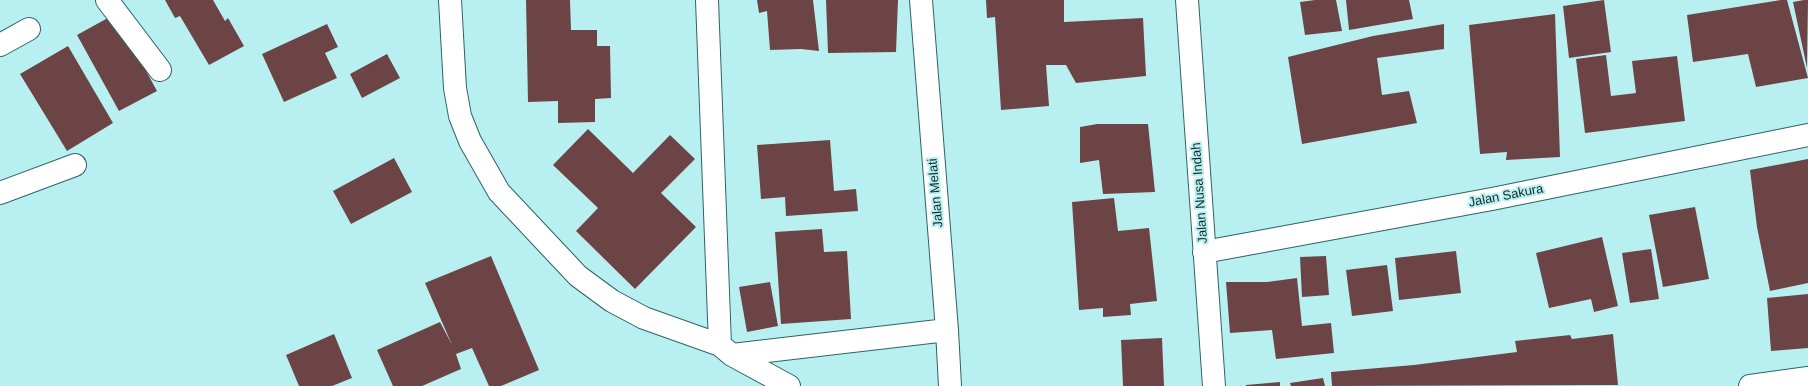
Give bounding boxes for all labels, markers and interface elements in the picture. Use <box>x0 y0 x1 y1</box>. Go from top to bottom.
street label: Jalan Nusa Indah <box>1189 142 1211 244</box>
street label: Jalan Melati <box>925 158 947 228</box>
street label: Jalan Sakura <box>1467 181 1545 211</box>

